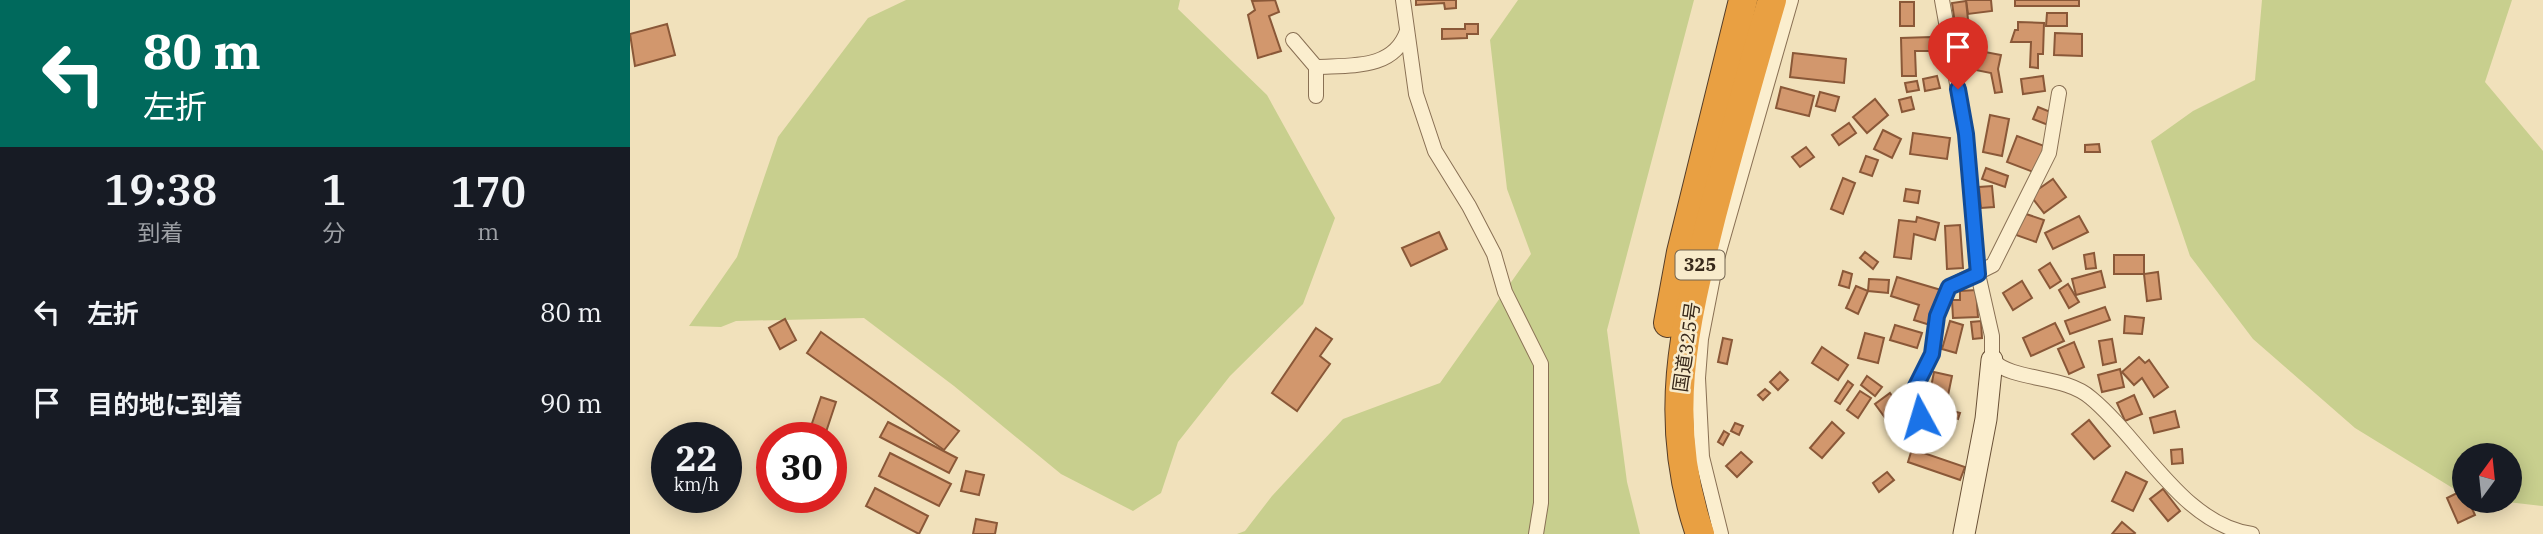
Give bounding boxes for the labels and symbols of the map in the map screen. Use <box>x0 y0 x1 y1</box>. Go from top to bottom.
pin <box>1928 17 1988 89</box>
road number: 325 <box>1676 250 1724 279</box>
street label: 国道325号 <box>1668 300 1704 394</box>
position arrow <box>1883 380 1957 454</box>
speed limit sign: 30 <box>756 422 847 513</box>
north arrow <box>2452 443 2522 513</box>

